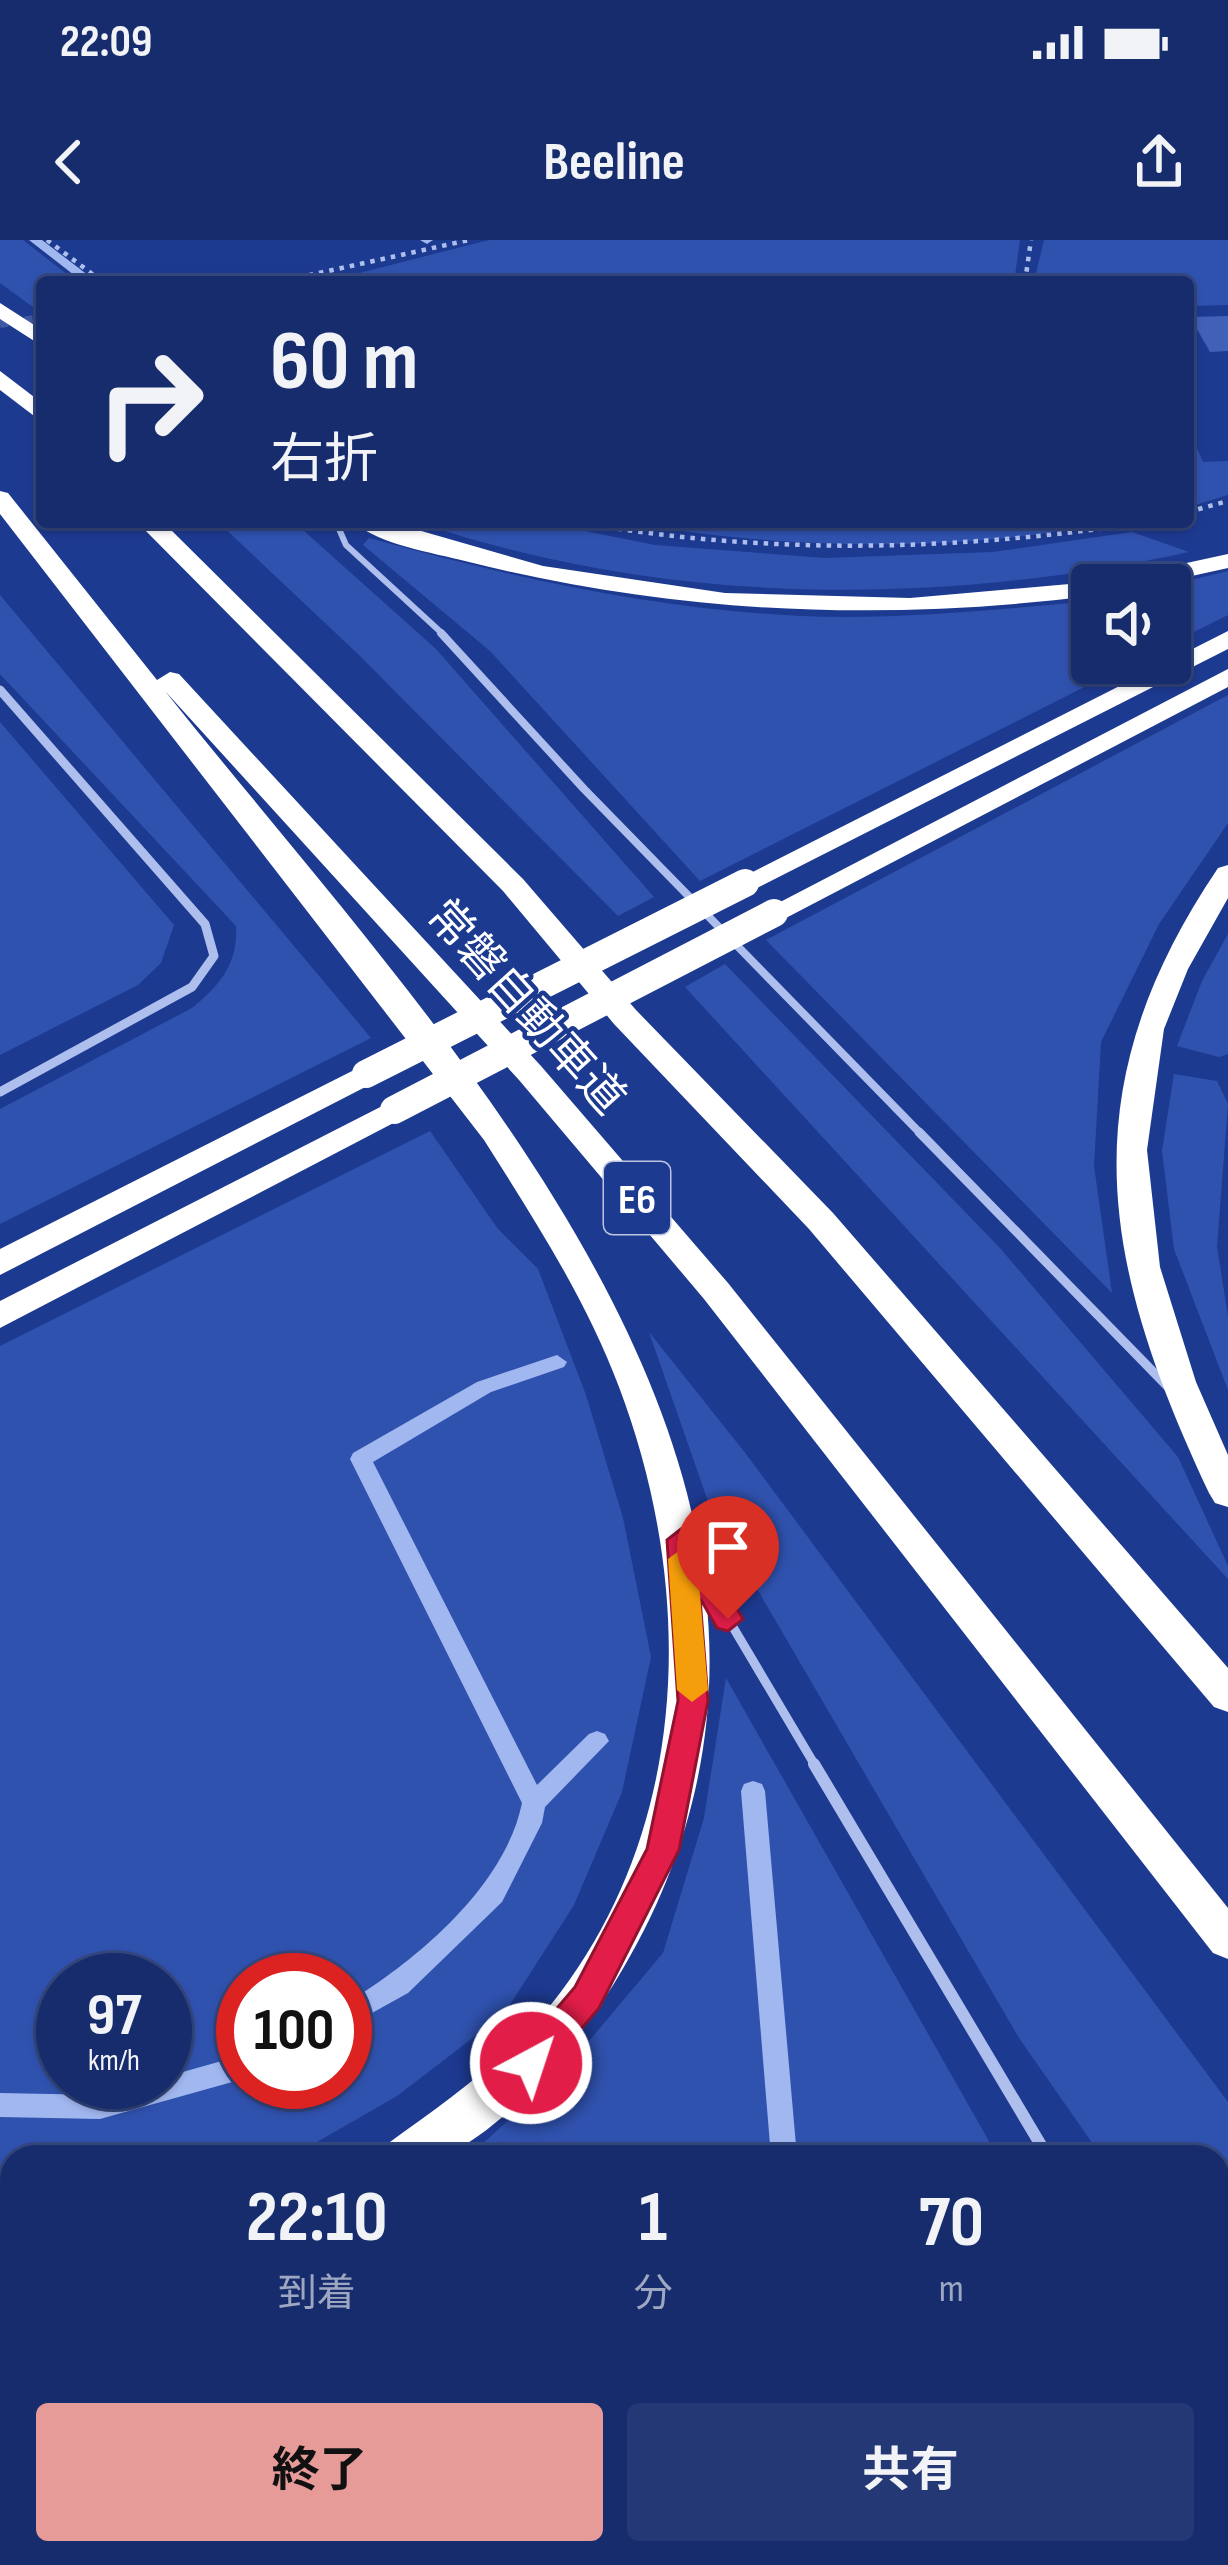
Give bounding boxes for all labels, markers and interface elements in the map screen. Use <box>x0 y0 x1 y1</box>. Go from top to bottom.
text: 22:09 <box>60 15 152 70</box>
icon: back <box>36 129 102 195</box>
icon: share <box>1126 129 1192 195</box>
text: Beeline <box>543 130 685 195</box>
text: 60 m <box>270 312 418 413</box>
icon: right <box>72 324 228 480</box>
text: 右折 <box>270 428 378 493</box>
map controls <box>1071 564 1191 684</box>
button: sound <box>1071 564 1191 684</box>
street label: 常磐自動車道 <box>414 889 636 1126</box>
road number: E6 <box>604 1162 670 1234</box>
pin <box>677 1496 779 1619</box>
icon: arrive <box>695 1514 761 1580</box>
speed limit sign: 100 <box>216 1953 372 2109</box>
text: 97 <box>87 1980 141 2052</box>
position arrow <box>468 2000 594 2126</box>
text: km/h <box>88 2043 140 2079</box>
text: 22:10 <box>246 2175 388 2262</box>
text: 1 <box>639 2175 667 2262</box>
text: 70 <box>919 2180 984 2267</box>
text: m <box>939 2266 964 2313</box>
text: 到着 <box>278 2271 356 2318</box>
text: 分 <box>634 2271 673 2318</box>
button: 終了 <box>36 2403 603 2541</box>
button: 共有 <box>627 2403 1194 2541</box>

